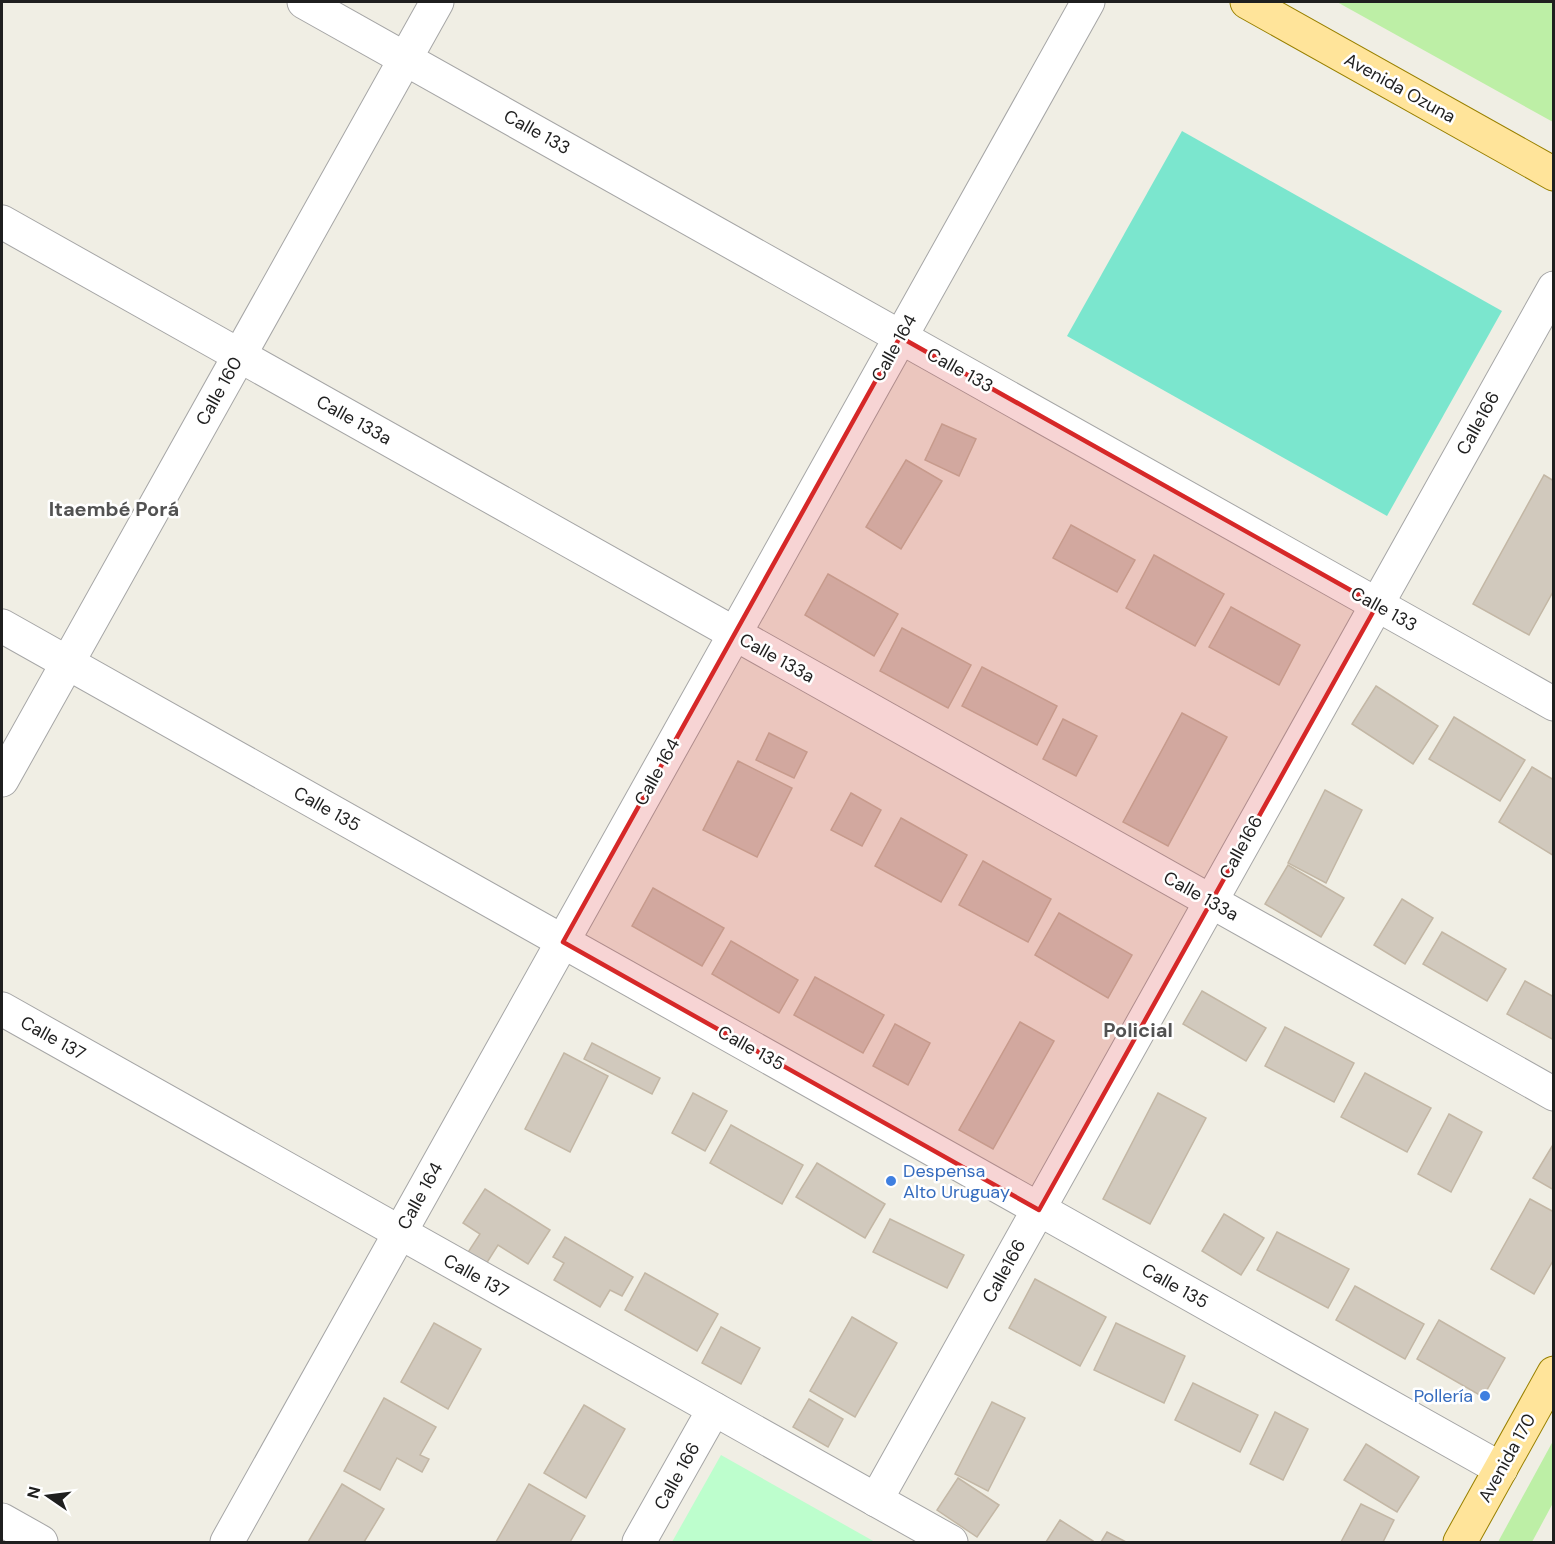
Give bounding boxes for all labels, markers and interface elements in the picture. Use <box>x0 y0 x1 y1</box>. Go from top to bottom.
street label: Avenida Ozuna <box>1340 48 1460 128</box>
street label: Calle 133 <box>499 104 575 160</box>
street label: Calle 164 <box>866 310 922 386</box>
street label: Calle 133 <box>922 342 998 398</box>
street label: Calle 160 <box>190 352 248 430</box>
street label: Calle166 <box>1451 387 1505 459</box>
street label: Calle 133a <box>312 390 396 450</box>
district label: Itaembé Porá <box>49 496 179 522</box>
street label: Calle 133 <box>1346 581 1422 637</box>
street label: Calle 133a <box>735 628 819 688</box>
street label: Calle 164 <box>629 734 685 810</box>
street label: Calle 135 <box>289 781 365 837</box>
street label: Calle166 <box>1214 811 1268 883</box>
street label: Calle 133a <box>1159 866 1243 926</box>
street label: Calle 137 <box>16 1010 90 1066</box>
district label: Policial <box>1103 1017 1173 1043</box>
street label: Calle 135 <box>713 1020 789 1076</box>
street label: Calle 164 <box>392 1158 448 1234</box>
place label: Despensa Alto Uruguay <box>903 1159 1010 1204</box>
marker: Despensa Alto Uruguay <box>884 1174 898 1188</box>
street label: Calle166 <box>977 1235 1031 1307</box>
street label: Calle 137 <box>439 1248 513 1304</box>
street label: Calle 135 <box>1137 1258 1213 1314</box>
place label: Pollería <box>1414 1384 1473 1408</box>
marker: Pollería <box>1478 1389 1492 1403</box>
street label: Avenida 170 <box>1473 1409 1541 1507</box>
street label: Calle 166 <box>649 1438 705 1514</box>
north arrow <box>18 1466 78 1526</box>
text: N <box>22 1484 46 1501</box>

